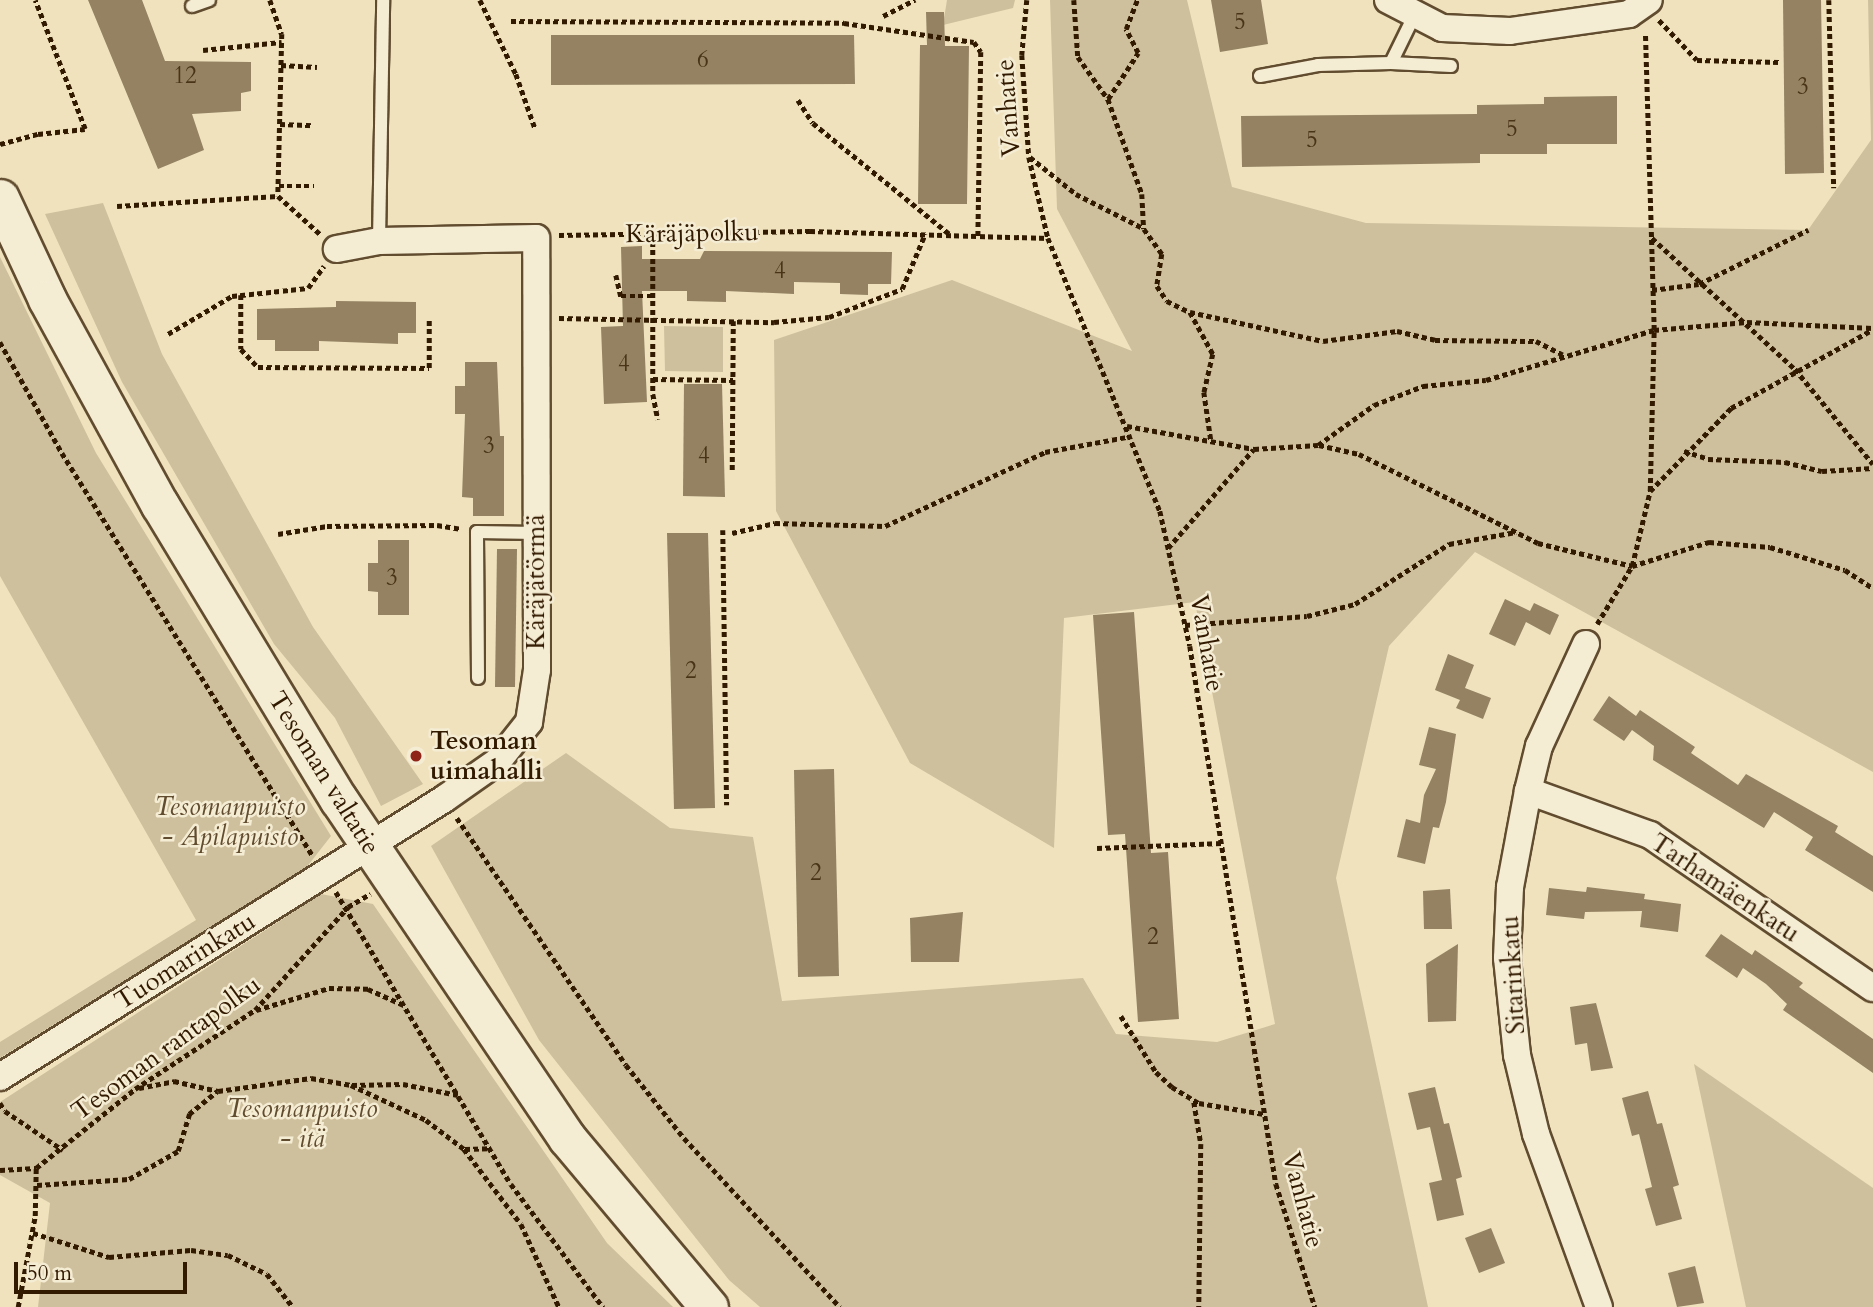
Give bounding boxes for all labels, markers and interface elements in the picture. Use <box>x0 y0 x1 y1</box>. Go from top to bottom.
house number: 5 <box>1234 8 1246 36</box>
house number: 6 <box>697 46 709 74</box>
street label: Vanhatie <box>989 58 1027 158</box>
house number: 12 <box>173 62 197 90</box>
house number: 3 <box>1797 73 1809 101</box>
house number: 5 <box>1506 115 1518 143</box>
house number: 5 <box>1306 126 1318 154</box>
street label: Käräjäpolku <box>625 216 759 250</box>
house number: 4 <box>774 257 786 285</box>
house number: 4 <box>618 350 630 378</box>
house number: 3 <box>483 432 495 460</box>
house number: 4 <box>698 442 710 470</box>
street label: Käräjätörmä <box>520 514 552 650</box>
house number: 3 <box>386 564 398 592</box>
street label: Vanhatie <box>1183 592 1231 694</box>
house number: 2 <box>685 657 697 685</box>
street label: Tesoman valtatie <box>261 686 387 860</box>
place label: Tesoman uimahalli <box>430 725 543 786</box>
marker: Tesoman uimahalli <box>408 748 424 764</box>
park label: Tesomanpuisto - Apilapuisto <box>154 791 306 852</box>
street label: Tarhamäenkatu <box>1645 827 1805 949</box>
house number: 2 <box>810 859 822 887</box>
street label: Tuomarinkatu <box>109 905 261 1017</box>
street label: Sitarinkatu <box>1494 915 1532 1035</box>
house number: 2 <box>1147 923 1159 951</box>
street label: Tesoman rantapolku <box>65 969 267 1127</box>
park label: Tesomanpuisto - itä <box>226 1093 378 1154</box>
street label: Vanhatie <box>1275 1149 1331 1251</box>
scale bar <box>18 1248 191 1292</box>
text: 50 m <box>27 1259 72 1288</box>

